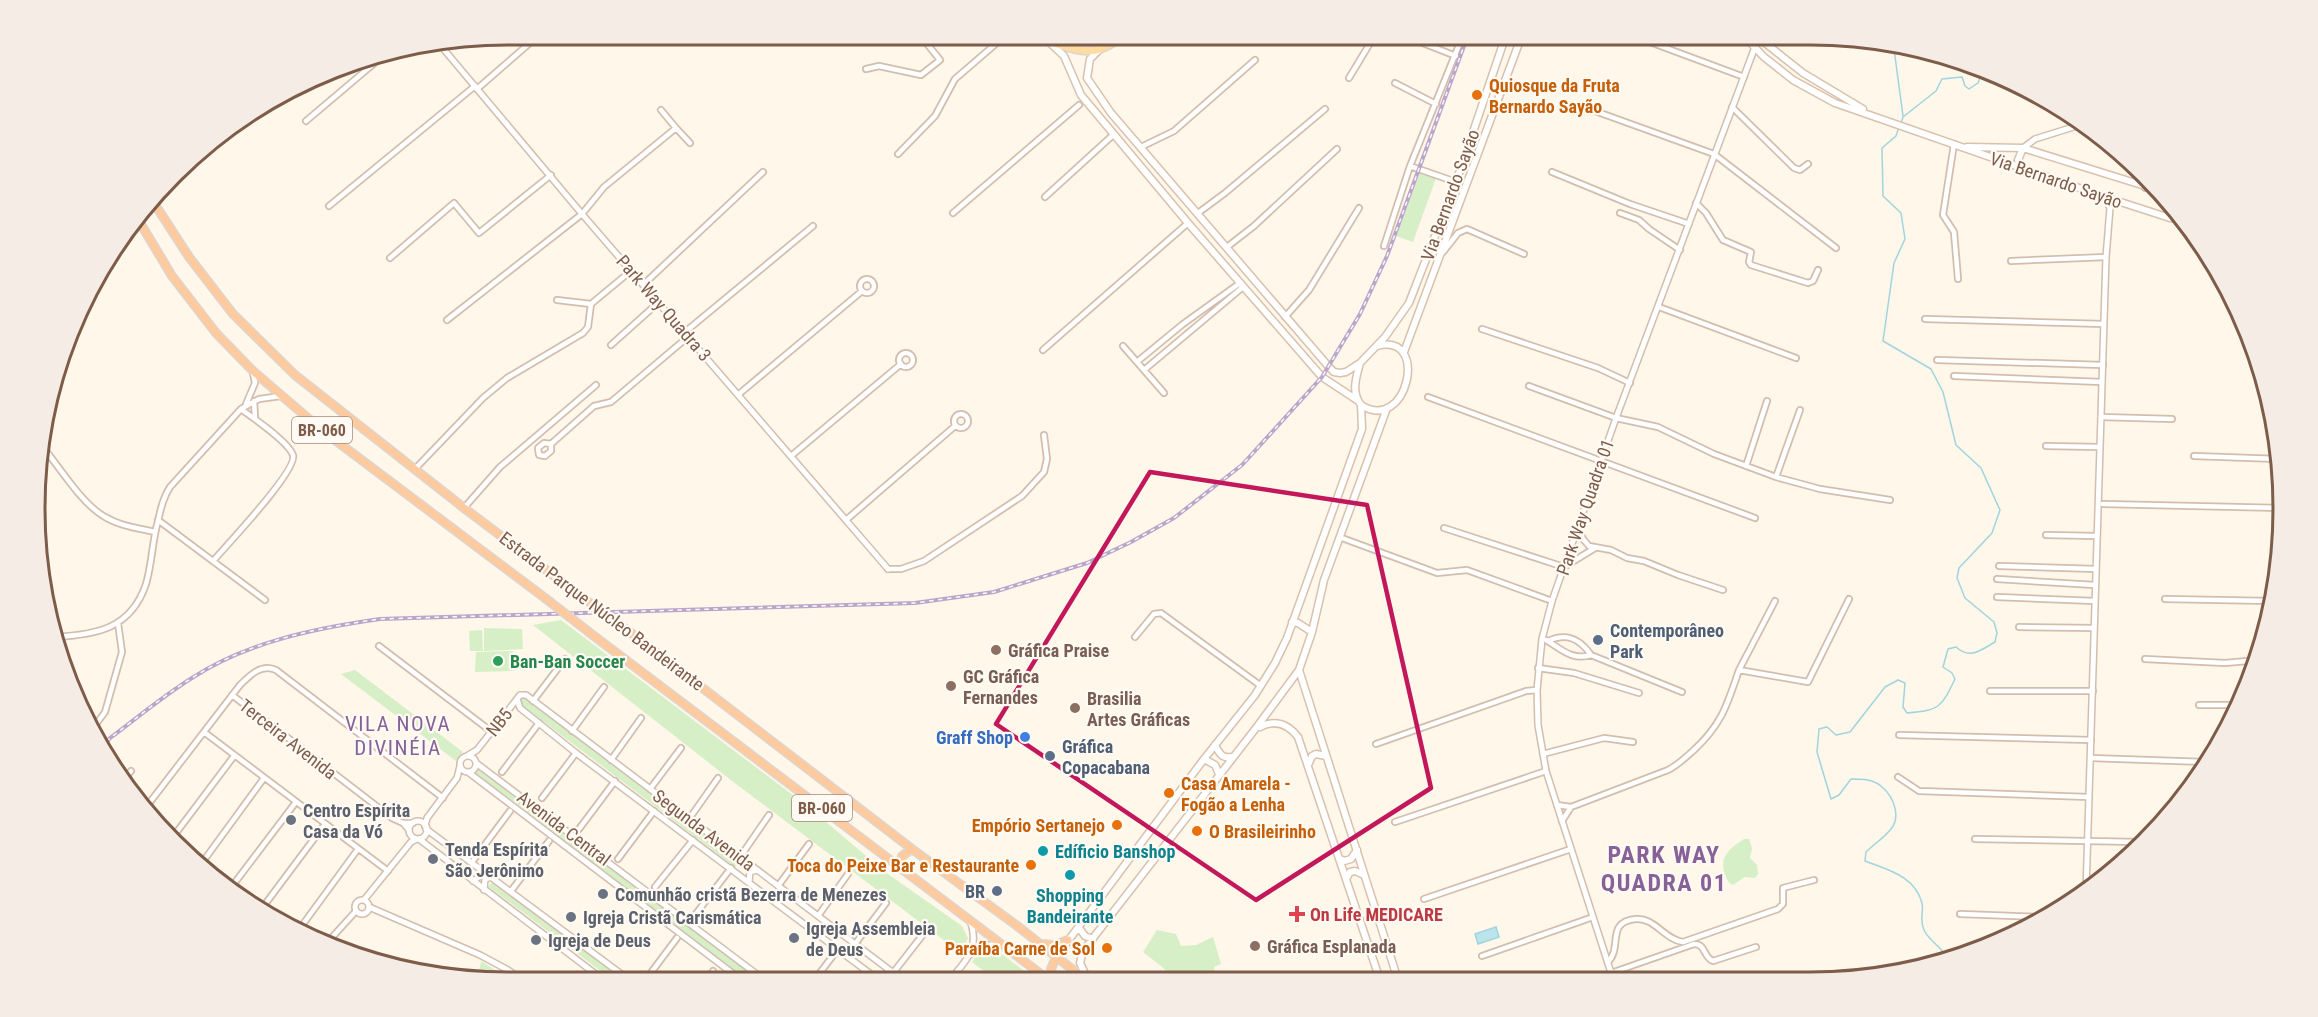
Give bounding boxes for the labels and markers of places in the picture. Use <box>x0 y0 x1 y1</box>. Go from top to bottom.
place label: Quiosque da Fruta Bernardo Sayão <box>1489 75 1620 117</box>
marker: Quiosque da Fruta Bernardo Sayão <box>1470 88 1484 102</box>
place label: Contemporâneo Park <box>1610 620 1724 662</box>
marker: Contemporâneo Park <box>1591 633 1605 647</box>
place label: Gráfica Praise <box>1008 640 1110 661</box>
marker: Gráfica Praise <box>989 643 1003 657</box>
place label: Ban-Ban Soccer <box>510 651 625 672</box>
marker: Ban-Ban Soccer <box>491 654 505 668</box>
place label: GC Gráfica Fernandes <box>963 666 1039 708</box>
marker: GC Gráfica Fernandes <box>944 679 958 693</box>
place label: Brasilia Artes Gráficas <box>1087 688 1190 730</box>
marker: Brasilia Artes Gráficas <box>1068 701 1082 715</box>
place label: Graff Shop <box>936 727 1013 748</box>
marker: Graff Shop <box>1018 730 1032 744</box>
place label: Gráfica Copacabana <box>1062 736 1150 778</box>
marker: Gráfica Copacabana <box>1043 749 1057 763</box>
place label: Casa Amarela - Fogão a Lenha <box>1181 773 1291 815</box>
marker: Casa Amarela - Fogão a Lenha <box>1162 786 1176 800</box>
place label: Centro Espírita Casa da Vó <box>303 800 410 842</box>
marker: Centro Espírita Casa da Vó <box>284 813 298 827</box>
place label: Empório Sertanejo <box>972 815 1105 836</box>
marker: Empório Sertanejo <box>1110 818 1124 832</box>
place label: O Brasileirinho <box>1209 821 1316 842</box>
marker: O Brasileirinho <box>1190 824 1204 838</box>
place label: Tenda Espírita São Jerônimo <box>445 839 548 881</box>
place label: Edíficio Banshop <box>1055 841 1175 862</box>
marker: Edíficio Banshop <box>1036 844 1050 858</box>
marker: Tenda Espírita São Jerônimo <box>426 852 440 866</box>
place label: Toca do Peixe Bar e Restaurante <box>787 855 1019 876</box>
marker: Toca do Peixe Bar e Restaurante <box>1024 858 1038 872</box>
marker: Shopping Bandeirante <box>1063 868 1077 882</box>
place label: BR <box>965 881 985 902</box>
place label: Comunhão cristã Bezerra de Menezes <box>615 884 887 905</box>
marker: BR <box>990 884 1004 898</box>
place label: Shopping Bandeirante <box>1027 885 1114 927</box>
marker: Comunhão cristã Bezerra de Menezes <box>596 887 610 901</box>
place label: On Life MEDICARE <box>1310 904 1443 925</box>
marker: On Life MEDICARE <box>1288 905 1306 923</box>
place label: Igreja Cristã Carismática <box>583 907 762 928</box>
marker: Igreja Cristã Carismática <box>564 910 578 924</box>
place label: Igreja Assembleia de Deus <box>806 918 936 960</box>
place label: Igreja de Deus <box>548 930 651 951</box>
marker: Igreja Assembleia de Deus <box>787 931 801 945</box>
marker: Igreja de Deus <box>529 933 543 947</box>
place label: Gráfica Esplanada <box>1267 936 1396 957</box>
place label: Paraíba Carne de Sol <box>945 938 1095 959</box>
marker: Gráfica Esplanada <box>1248 939 1262 953</box>
marker: Paraíba Carne de Sol <box>1100 941 1114 955</box>

